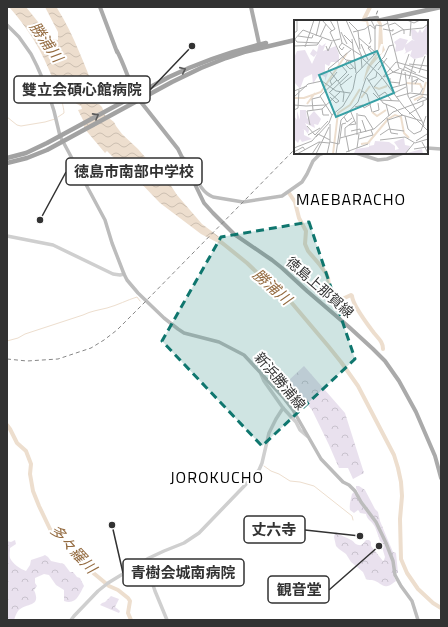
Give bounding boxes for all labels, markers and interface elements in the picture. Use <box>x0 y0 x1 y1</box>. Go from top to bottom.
water label: 勝浦川 <box>24 17 70 68</box>
inset map <box>294 20 428 154</box>
one-way arrow <box>178 67 186 75</box>
callout: 雙立会碩心館病院 <box>14 76 150 103</box>
text: 雙立会碩心館病院 <box>22 78 142 101</box>
one-way arrow <box>92 113 100 121</box>
callout: 徳島市南部中学校 <box>66 158 202 185</box>
text: 徳島市南部中学校 <box>74 160 194 183</box>
district label: MAEBARACHO <box>296 187 406 211</box>
street label: 徳島上那賀線 <box>282 251 359 322</box>
water label: 勝浦川 <box>248 263 298 311</box>
street label: 新浜勝浦線 <box>250 347 311 414</box>
district label: JOROKUCHO <box>170 465 264 489</box>
callout: 丈六寺 <box>244 516 305 543</box>
text: 丈六寺 <box>251 518 297 541</box>
water label: 多々羅川 <box>44 519 104 580</box>
callout: 青樹会城南病院 <box>123 559 244 586</box>
text: 青樹会城南病院 <box>130 561 236 584</box>
callout: 観音堂 <box>268 576 329 603</box>
text: 観音堂 <box>276 578 322 601</box>

